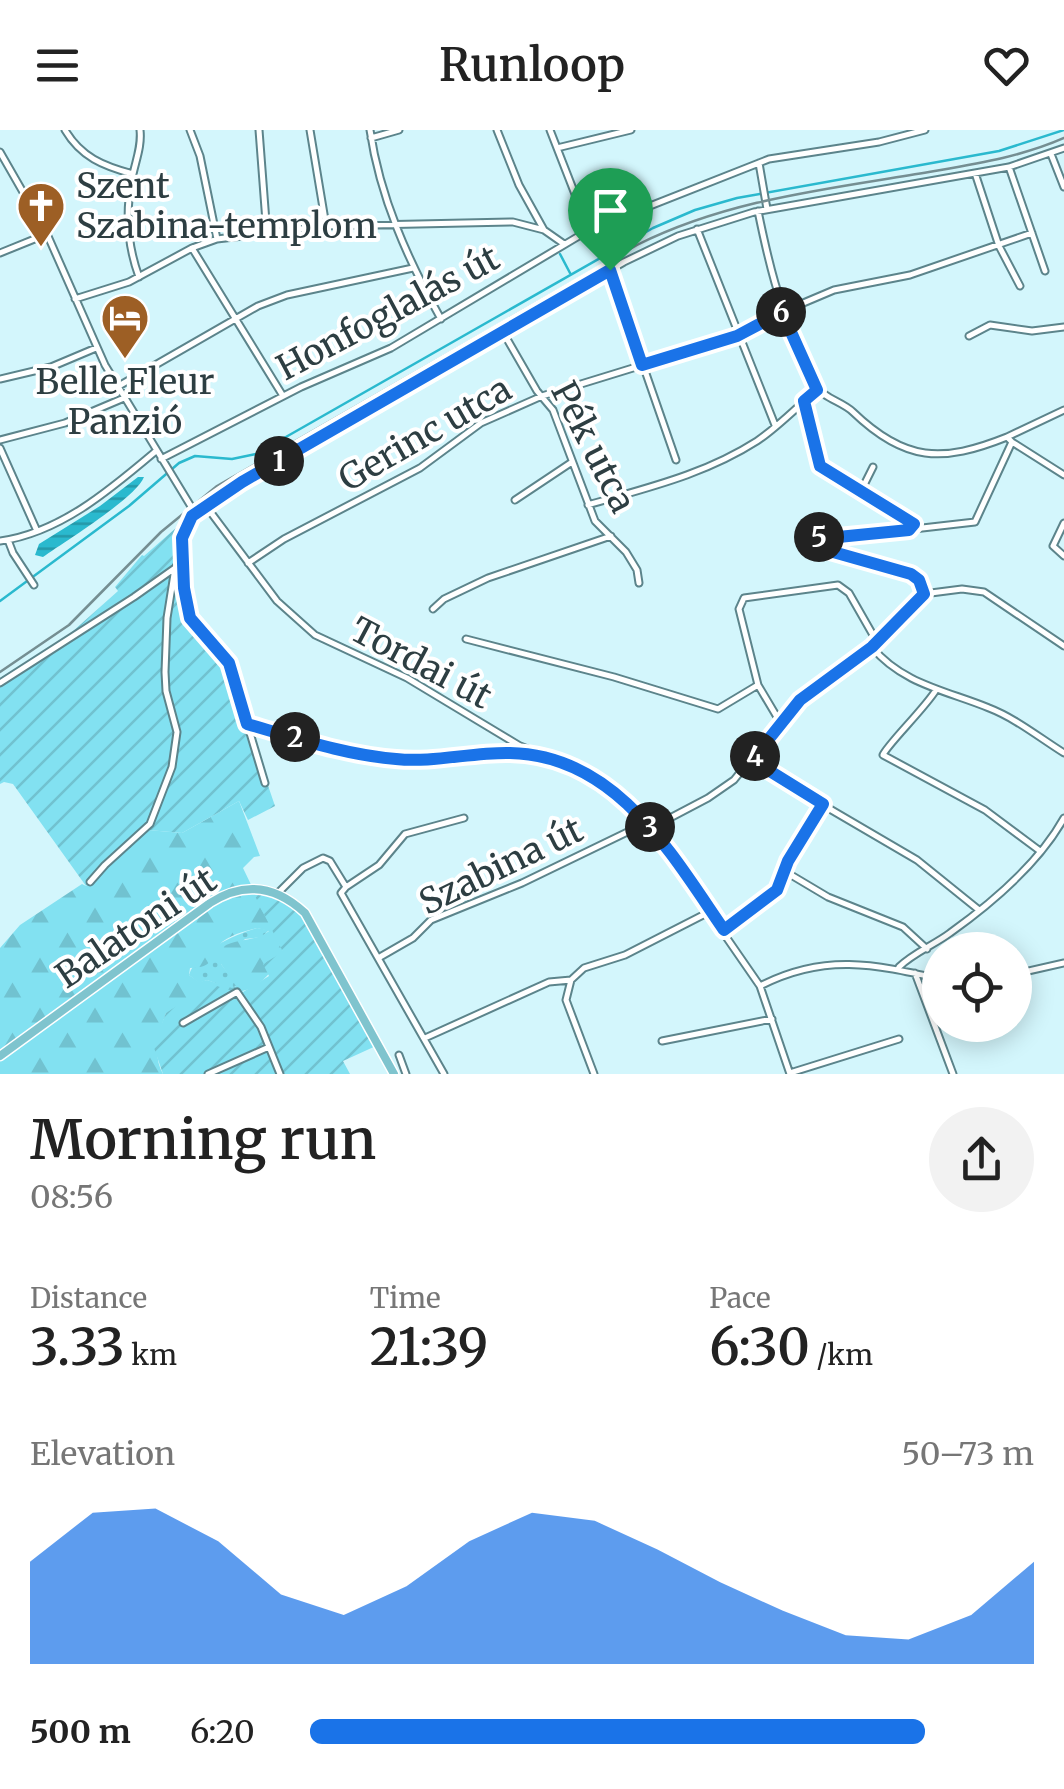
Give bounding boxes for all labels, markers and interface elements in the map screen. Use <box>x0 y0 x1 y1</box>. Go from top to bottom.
text: Runloop <box>439 37 625 93</box>
icon: menu <box>30 38 85 93</box>
icon: heart <box>979 38 1034 93</box>
place label: Szent Szabina-templom <box>76 164 377 248</box>
pin <box>568 168 653 271</box>
church icon: Szent Szabina-templom <box>15 180 67 248</box>
icon: arrive <box>583 183 638 238</box>
street label: Honfoglalás út <box>269 236 507 390</box>
pin: 6 <box>756 287 806 337</box>
hotel icon: Belle Fleur Panzió <box>99 292 151 360</box>
text: 6 <box>772 294 790 330</box>
place label: Belle Fleur Panzió <box>36 360 214 444</box>
street label: Gerinc utca <box>331 367 519 501</box>
street label: Pék utca <box>541 374 645 520</box>
pin: 1 <box>254 436 304 486</box>
text: 1 <box>273 443 285 479</box>
pin: 5 <box>794 512 844 562</box>
text: 5 <box>811 519 827 555</box>
street label: Tordai út <box>343 608 499 719</box>
pin: 2 <box>270 712 320 762</box>
text: 2 <box>287 719 303 755</box>
pin: 4 <box>730 731 780 781</box>
text: 4 <box>746 738 764 774</box>
pin: 3 <box>625 802 675 852</box>
street label: Szabina út <box>412 807 590 924</box>
text: 3 <box>642 809 658 845</box>
street label: Balatoni út <box>47 858 225 998</box>
map controls <box>922 932 1032 1042</box>
button: locate <box>922 932 1032 1042</box>
text: Morning run <box>30 1105 376 1174</box>
button: share <box>929 1107 1034 1212</box>
text: 08:56 <box>30 1177 113 1217</box>
text: Distance <box>30 1280 147 1316</box>
text: Time <box>370 1280 441 1316</box>
text: Pace <box>709 1280 771 1316</box>
text: 3.33 <box>30 1316 125 1379</box>
text: 21:39 <box>370 1316 488 1379</box>
text: 6:30 <box>709 1316 810 1379</box>
text: km <box>125 1337 177 1373</box>
text: /km <box>810 1337 873 1373</box>
text: Elevation <box>30 1434 175 1474</box>
text: 50–73 m <box>902 1434 1034 1474</box>
text: 500 m <box>30 1712 131 1752</box>
text: 6:20 <box>190 1712 255 1752</box>

